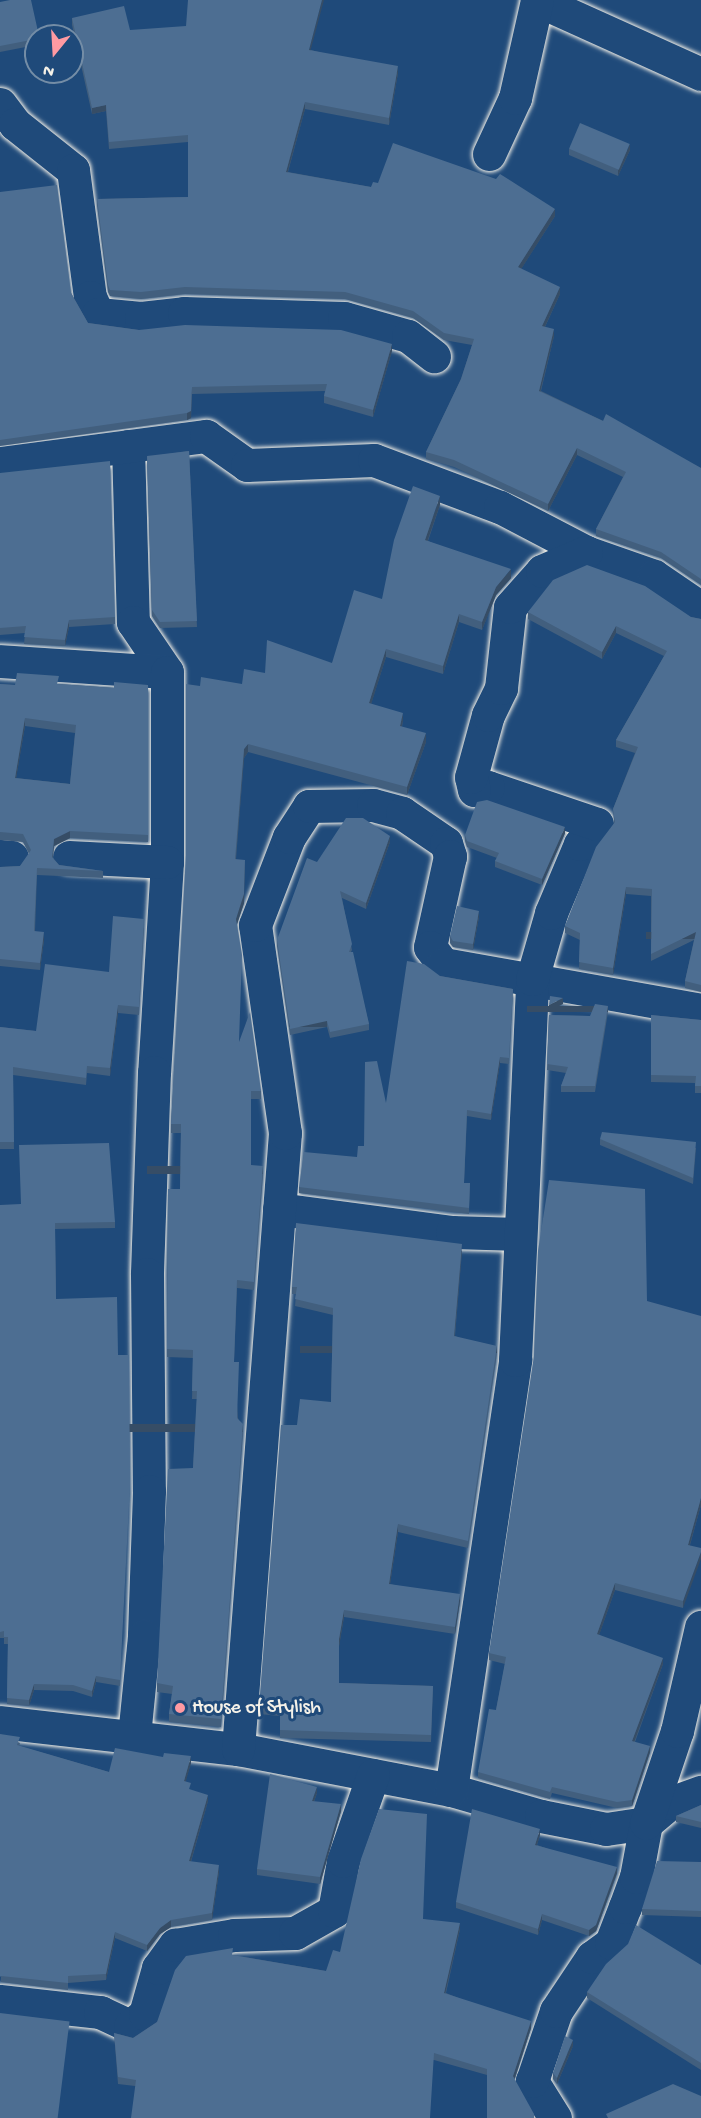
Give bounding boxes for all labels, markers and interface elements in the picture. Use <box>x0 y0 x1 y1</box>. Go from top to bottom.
north arrow <box>24 24 84 84</box>
text: N <box>41 59 57 80</box>
place label: House of Stylish <box>192 1696 321 1720</box>
marker: House of Stylish <box>173 1701 187 1715</box>

